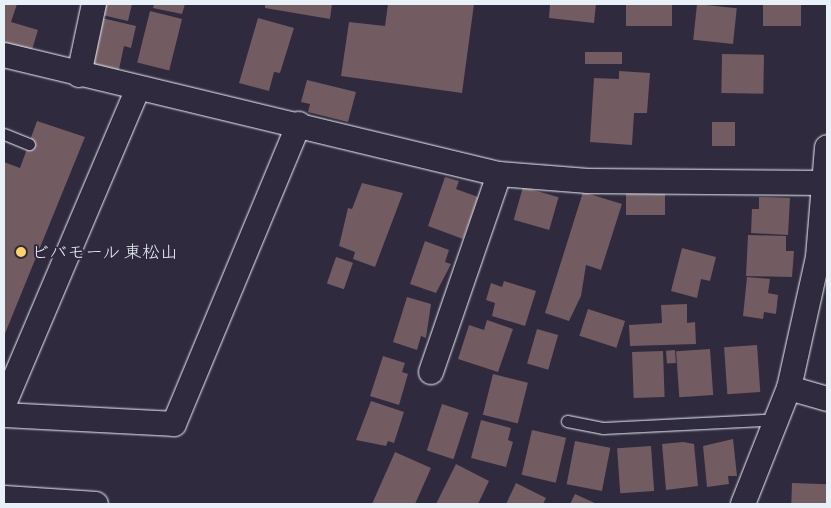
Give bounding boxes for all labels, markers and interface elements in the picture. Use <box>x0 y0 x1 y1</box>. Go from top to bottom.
place label: ビバモール 東松山 <box>31 241 179 263</box>
marker: ビバモール 東松山 <box>15 246 27 258</box>

